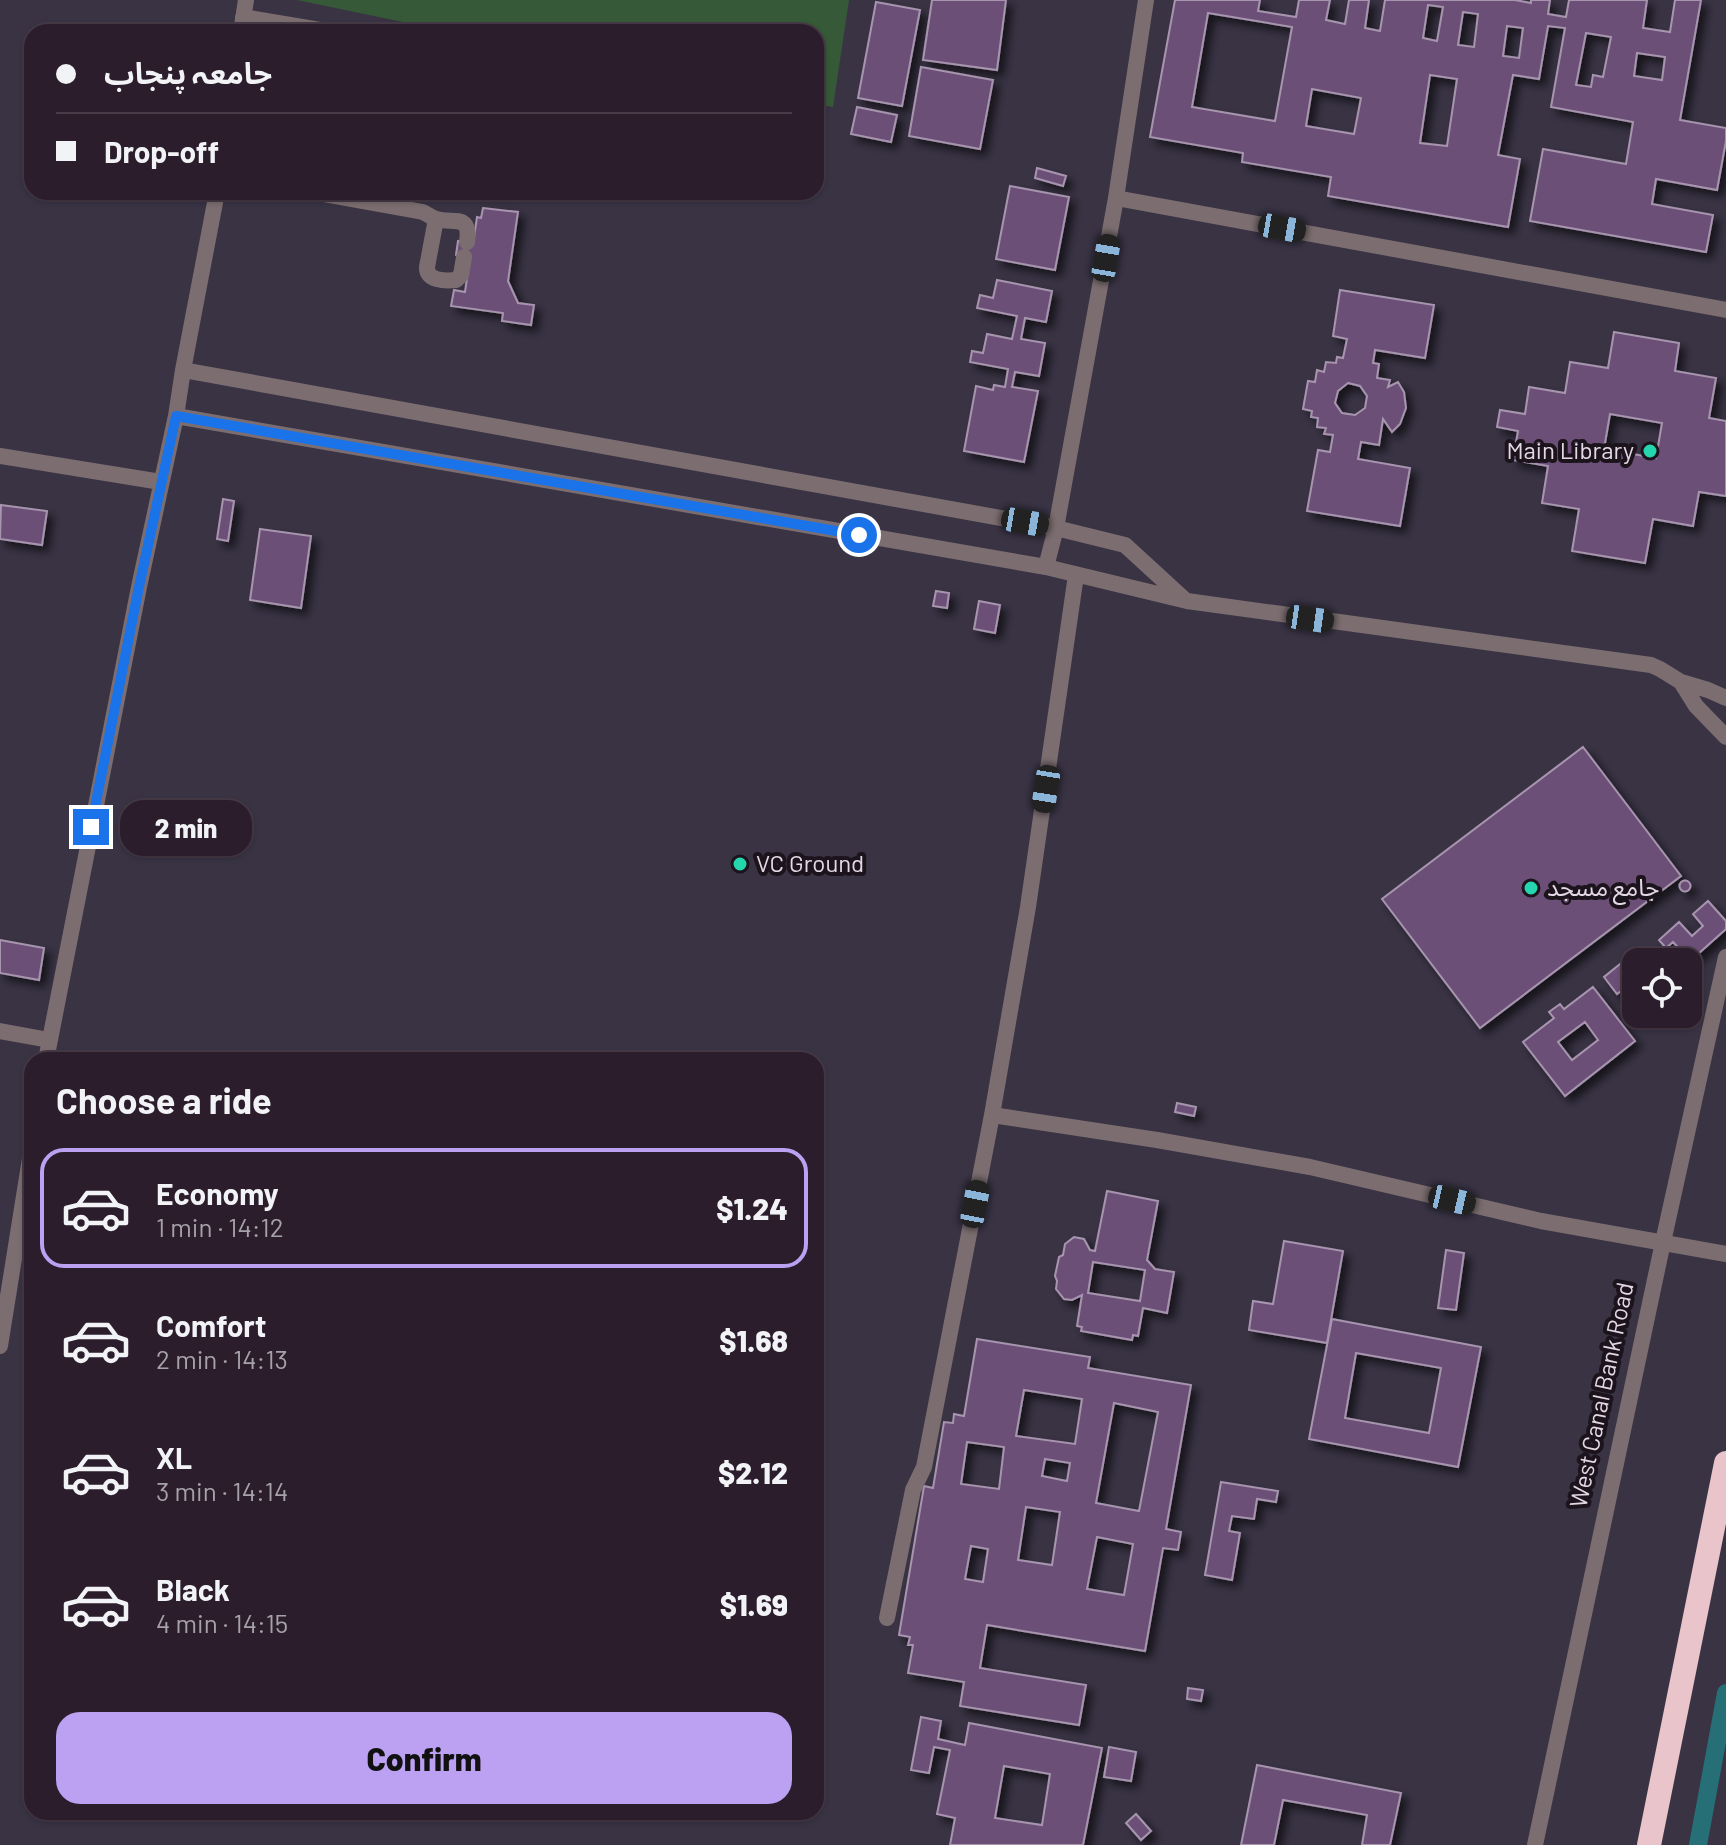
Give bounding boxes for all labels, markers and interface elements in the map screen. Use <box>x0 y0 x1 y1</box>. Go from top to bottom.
text: جامعہ پنجاب <box>104 54 272 90</box>
text: Drop-off <box>104 133 219 169</box>
car <box>1256 212 1308 244</box>
car <box>1090 232 1122 284</box>
place label: Main Library <box>1506 435 1634 464</box>
marker: Main Library <box>1641 442 1659 460</box>
car <box>999 506 1051 538</box>
route start <box>841 517 877 553</box>
car <box>1285 604 1335 634</box>
car <box>1030 763 1062 815</box>
callout: 2 min <box>119 799 251 855</box>
route end <box>73 809 109 845</box>
text: 2 min <box>155 812 217 843</box>
place label: VC Ground <box>756 848 864 877</box>
marker: VC Ground <box>731 855 749 873</box>
place label: جامع مسجد <box>1547 872 1659 905</box>
marker: جامع مسجد <box>1522 879 1540 897</box>
map controls <box>1622 948 1702 1028</box>
button: locate <box>1622 948 1702 1028</box>
text: Choose a ride <box>56 1078 272 1121</box>
icon: car <box>60 1172 132 1244</box>
text: Economy <box>156 1175 279 1211</box>
car <box>959 1178 991 1230</box>
car <box>1426 1183 1478 1217</box>
text: $1.24 <box>716 1190 788 1226</box>
text: 1 min · 14:12 <box>156 1211 284 1242</box>
street label: West Canal Bank Road <box>1562 1279 1639 1510</box>
icon: car <box>60 1304 132 1376</box>
text: Comfort <box>156 1307 266 1343</box>
text: $1.68 <box>719 1322 788 1358</box>
text: 2 min · 14:13 <box>156 1343 288 1374</box>
icon: car <box>60 1436 132 1508</box>
text: XL <box>156 1439 192 1475</box>
text: $2.12 <box>718 1454 788 1490</box>
text: 3 min · 14:14 <box>156 1475 288 1506</box>
icon: car <box>60 1568 132 1640</box>
text: Black <box>156 1571 230 1607</box>
text: $1.69 <box>720 1586 788 1622</box>
text: 4 min · 14:15 <box>156 1607 288 1638</box>
button: Confirm <box>56 1712 792 1804</box>

